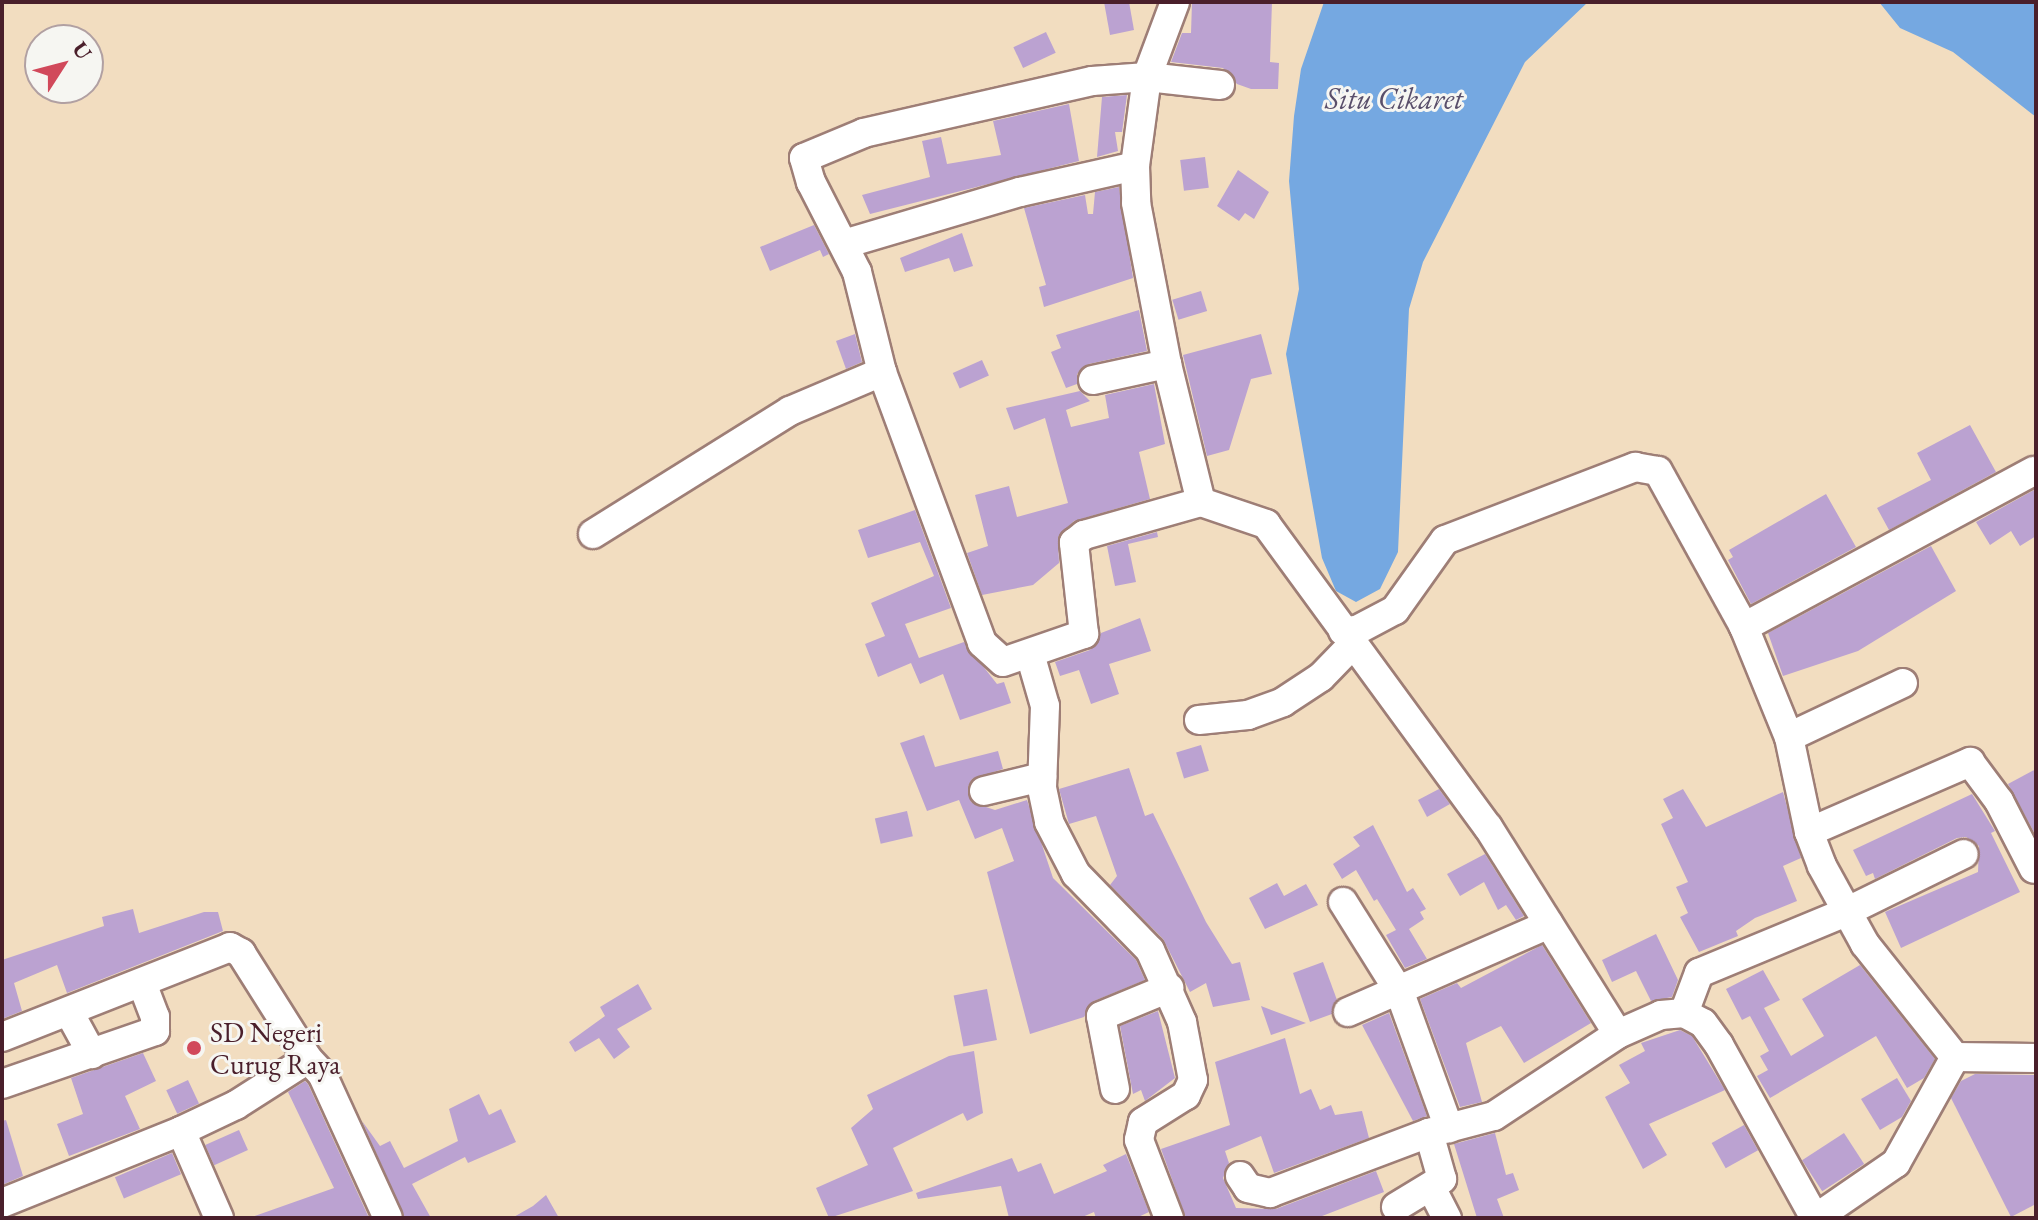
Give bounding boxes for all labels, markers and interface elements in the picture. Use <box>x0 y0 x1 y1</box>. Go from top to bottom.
north arrow <box>24 24 104 104</box>
text: U <box>66 36 99 66</box>
water label: Situ Cikaret <box>1325 81 1463 117</box>
place label: SD Negeri Curug Raya <box>210 1015 340 1081</box>
marker: SD Negeri Curug Raya <box>185 1039 203 1057</box>

